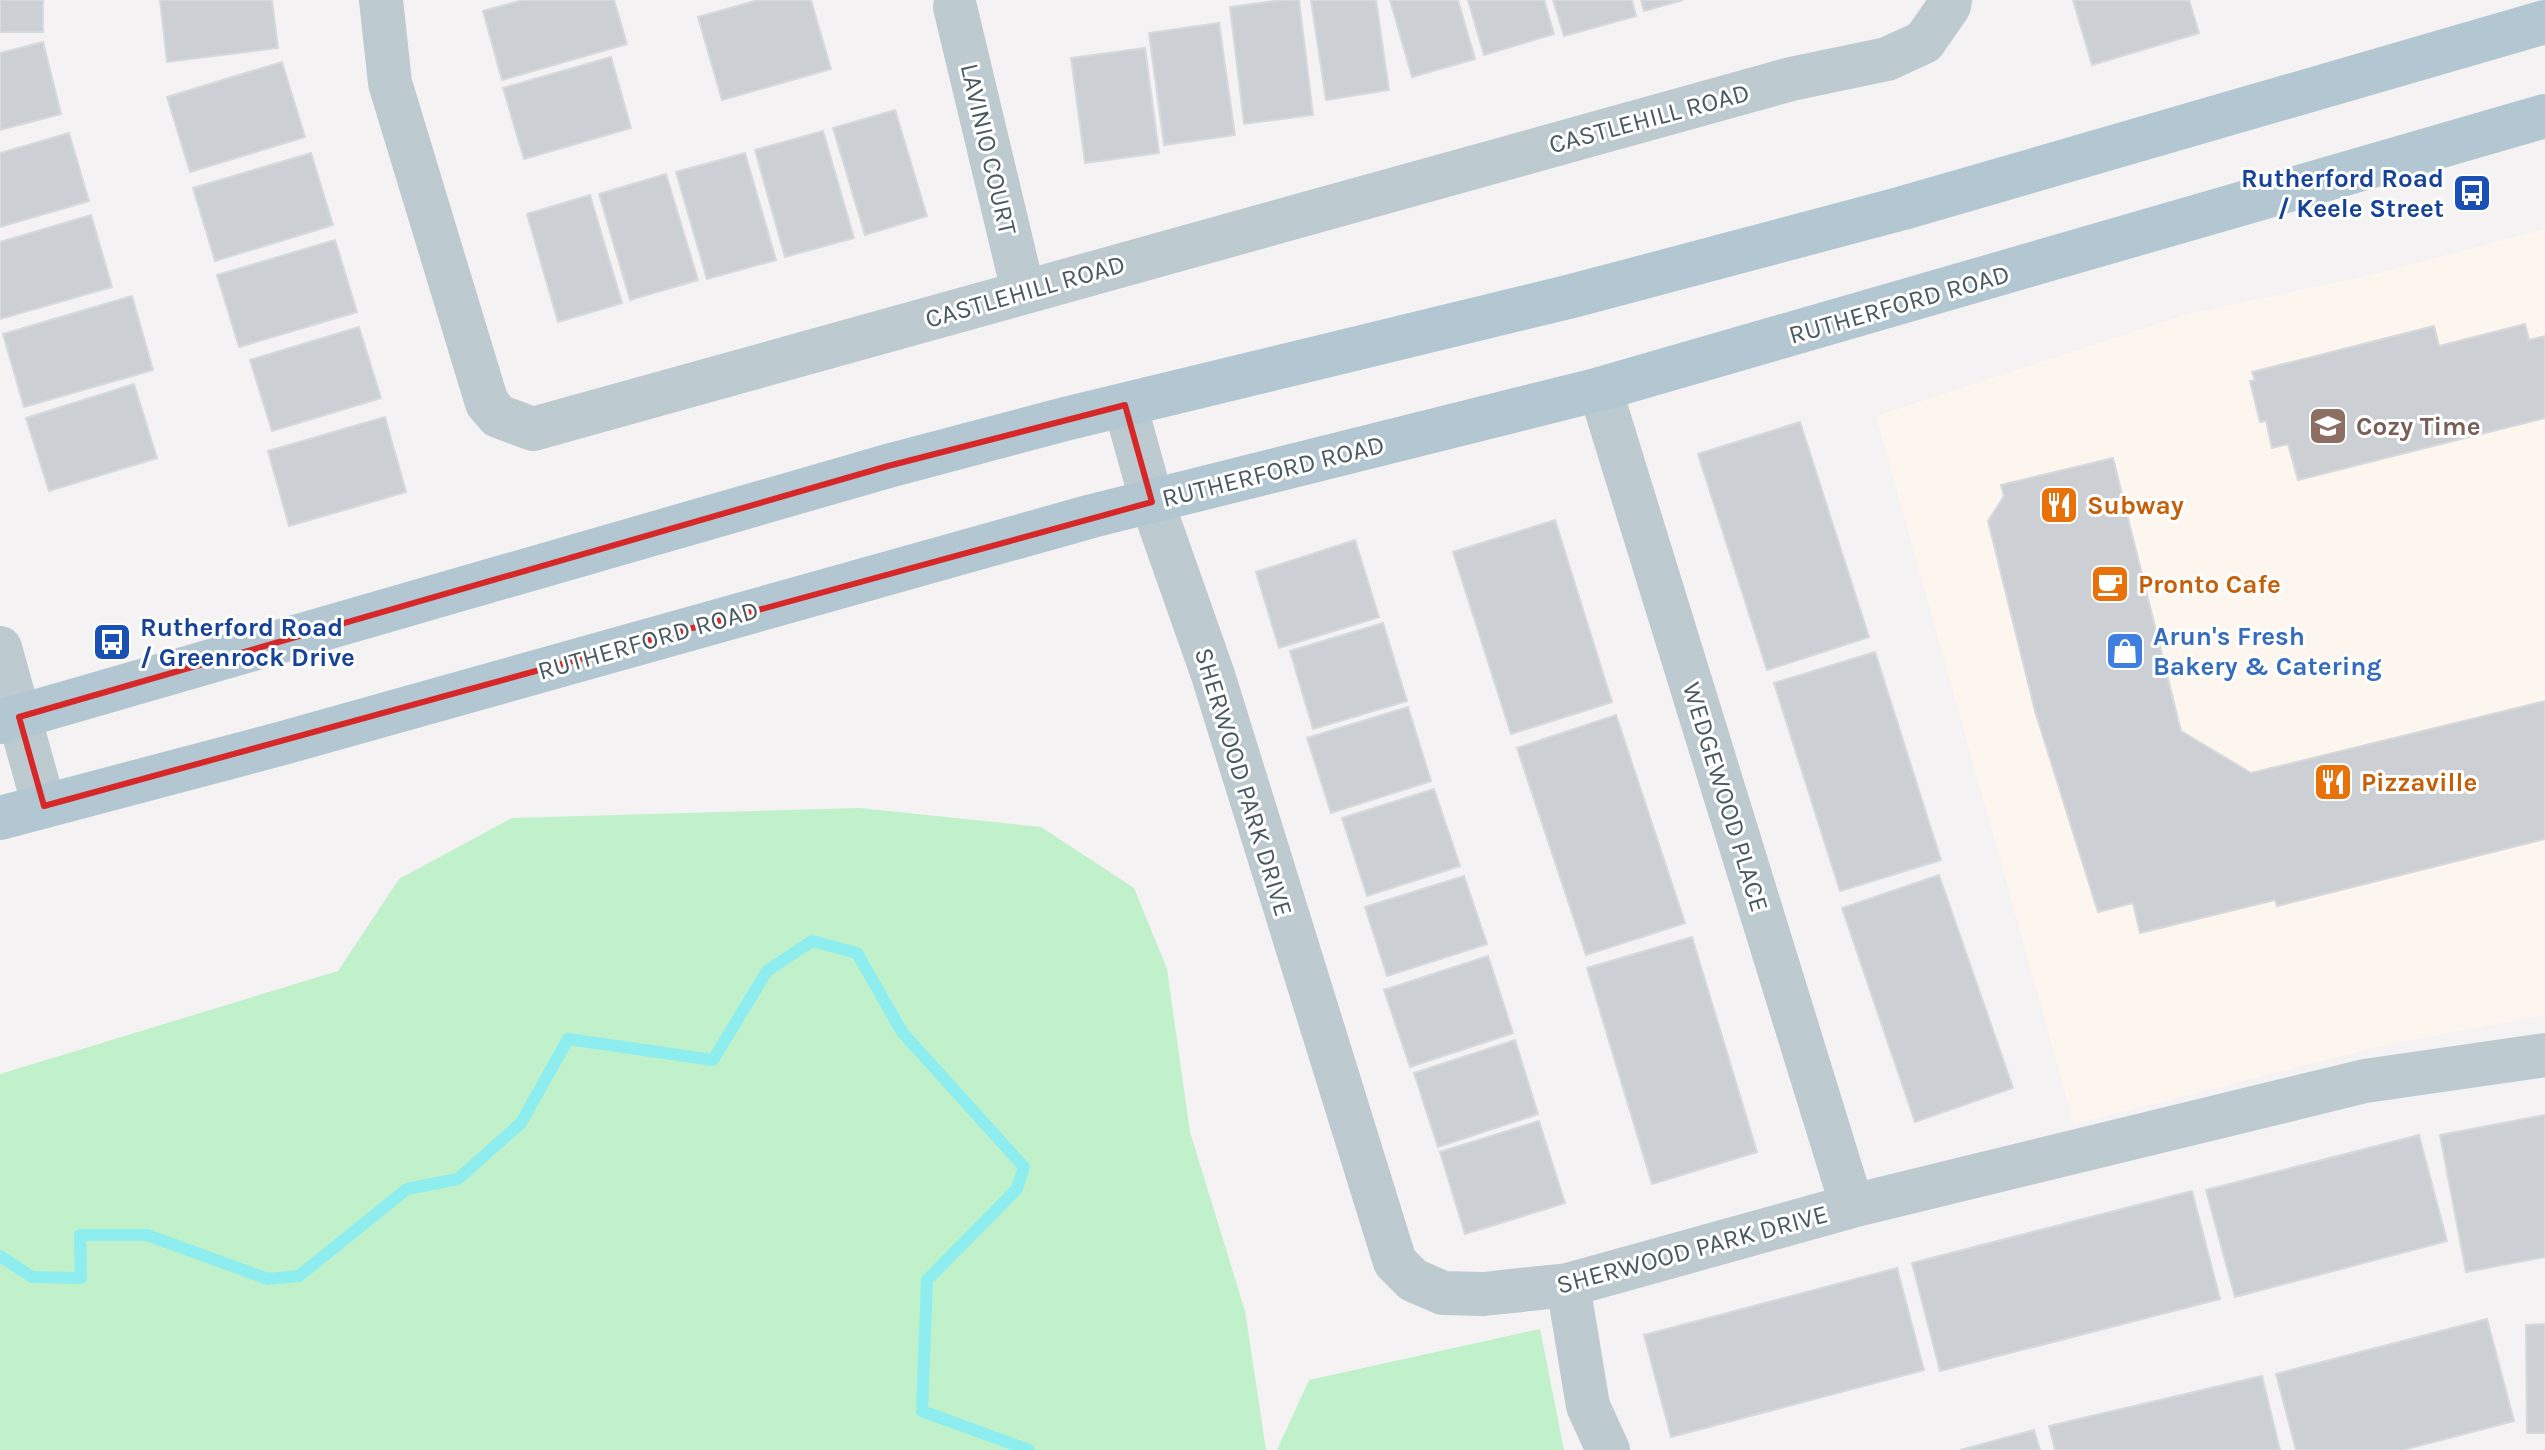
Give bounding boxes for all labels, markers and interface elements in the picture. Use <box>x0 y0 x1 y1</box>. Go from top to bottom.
street label: LAVINIO COURT <box>954 60 1023 238</box>
street label: CASTLEHILL ROAD <box>1545 77 1753 160</box>
place label: Rutherford Road / Keele Street <box>2241 163 2444 224</box>
bus stop icon: Rutherford Road / Keele Street <box>2451 172 2493 214</box>
street label: CASTLEHILL ROAD <box>922 248 1129 335</box>
street label: RUTHERFORD ROAD <box>1785 258 2013 351</box>
school or university icon: Cozy Time <box>2307 405 2349 447</box>
place label: Cozy Time <box>2356 411 2481 442</box>
street label: RUTHERFORD ROAD <box>1159 429 1388 514</box>
restaurant icon: Subway <box>2038 484 2080 526</box>
place label: Subway <box>2087 490 2184 521</box>
cafe icon: Pronto Cafe <box>2089 563 2131 605</box>
place label: Pronto Cafe <box>2138 569 2281 600</box>
street label: RUTHERFORD ROAD <box>534 594 762 687</box>
place label: Rutherford Road / Greenrock Drive <box>140 612 355 673</box>
bus stop icon: Rutherford Road / Greenrock Drive <box>91 621 133 663</box>
place label: Arun's Fresh Bakery & Catering <box>2153 621 2382 682</box>
shop icon: Arun's Fresh Bakery & Catering <box>2104 630 2146 672</box>
street label: SHERWOOD PARK DRIVE <box>1188 644 1299 920</box>
street label: WEDGEWOOD PLACE <box>1676 679 1775 916</box>
restaurant icon: Pizzaville <box>2312 761 2354 803</box>
place label: Pizzaville <box>2361 767 2477 798</box>
street label: SHERWOOD PARK DRIVE <box>1553 1198 1831 1301</box>

